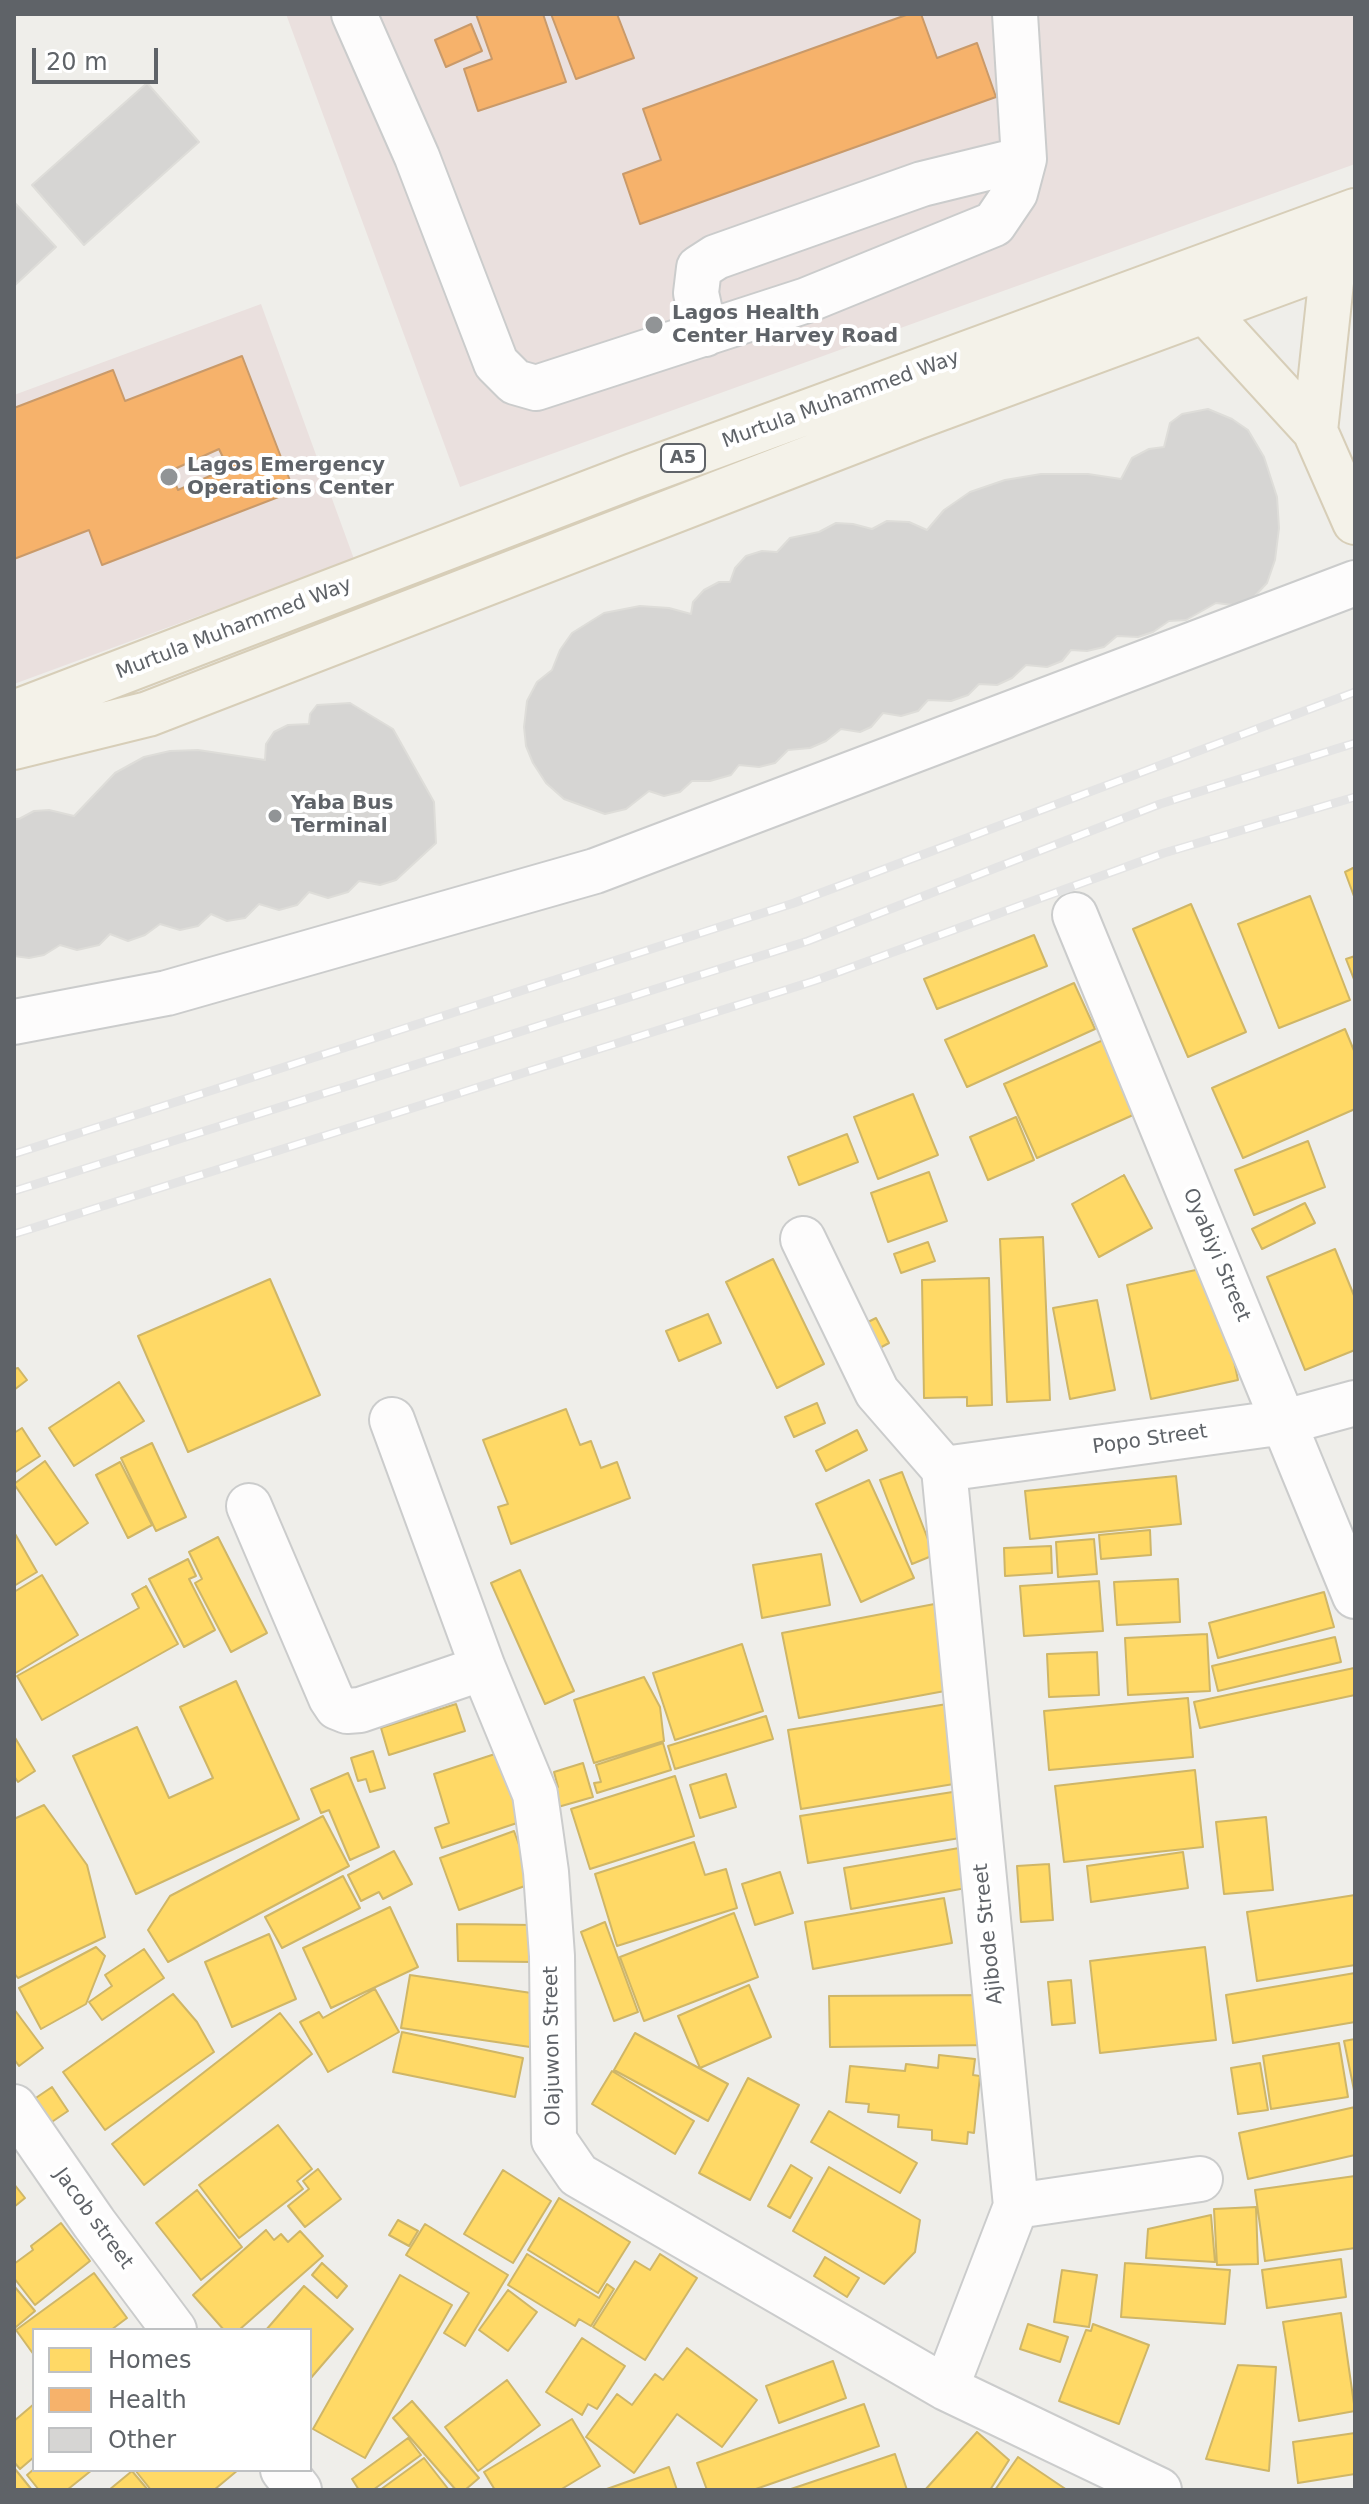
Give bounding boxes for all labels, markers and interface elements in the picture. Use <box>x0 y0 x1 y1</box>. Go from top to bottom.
scale bar <box>36 32 162 82</box>
text: 20 m <box>46 48 108 76</box>
place label: Lagos Health Center Harvey Road <box>672 302 898 349</box>
marker: Lagos Health Center Harvey Road <box>643 314 665 336</box>
street label: Murtula Muhammed Way <box>719 346 963 454</box>
road number: A5 <box>661 444 705 472</box>
place label: Lagos Emergency Operations Center <box>187 454 394 501</box>
marker: Lagos Emergency Operations Center <box>158 466 180 488</box>
street label: Murtula Muhammed Way <box>113 573 355 685</box>
place label: Yaba Bus Terminal <box>291 792 393 839</box>
marker: Yaba Bus Terminal <box>266 807 284 825</box>
street label: Oyabiyi Street <box>1177 1185 1255 1325</box>
street label: Popo Street <box>1091 1420 1209 1460</box>
street label: Ajibode Street <box>970 1862 1008 2006</box>
street label: Olajuwon Street <box>540 1966 566 2126</box>
street label: Jacob street <box>48 2164 138 2274</box>
legend <box>32 2328 312 2472</box>
text: Homes <box>108 2346 191 2374</box>
text: Health <box>108 2386 187 2414</box>
text: Other <box>108 2426 176 2454</box>

